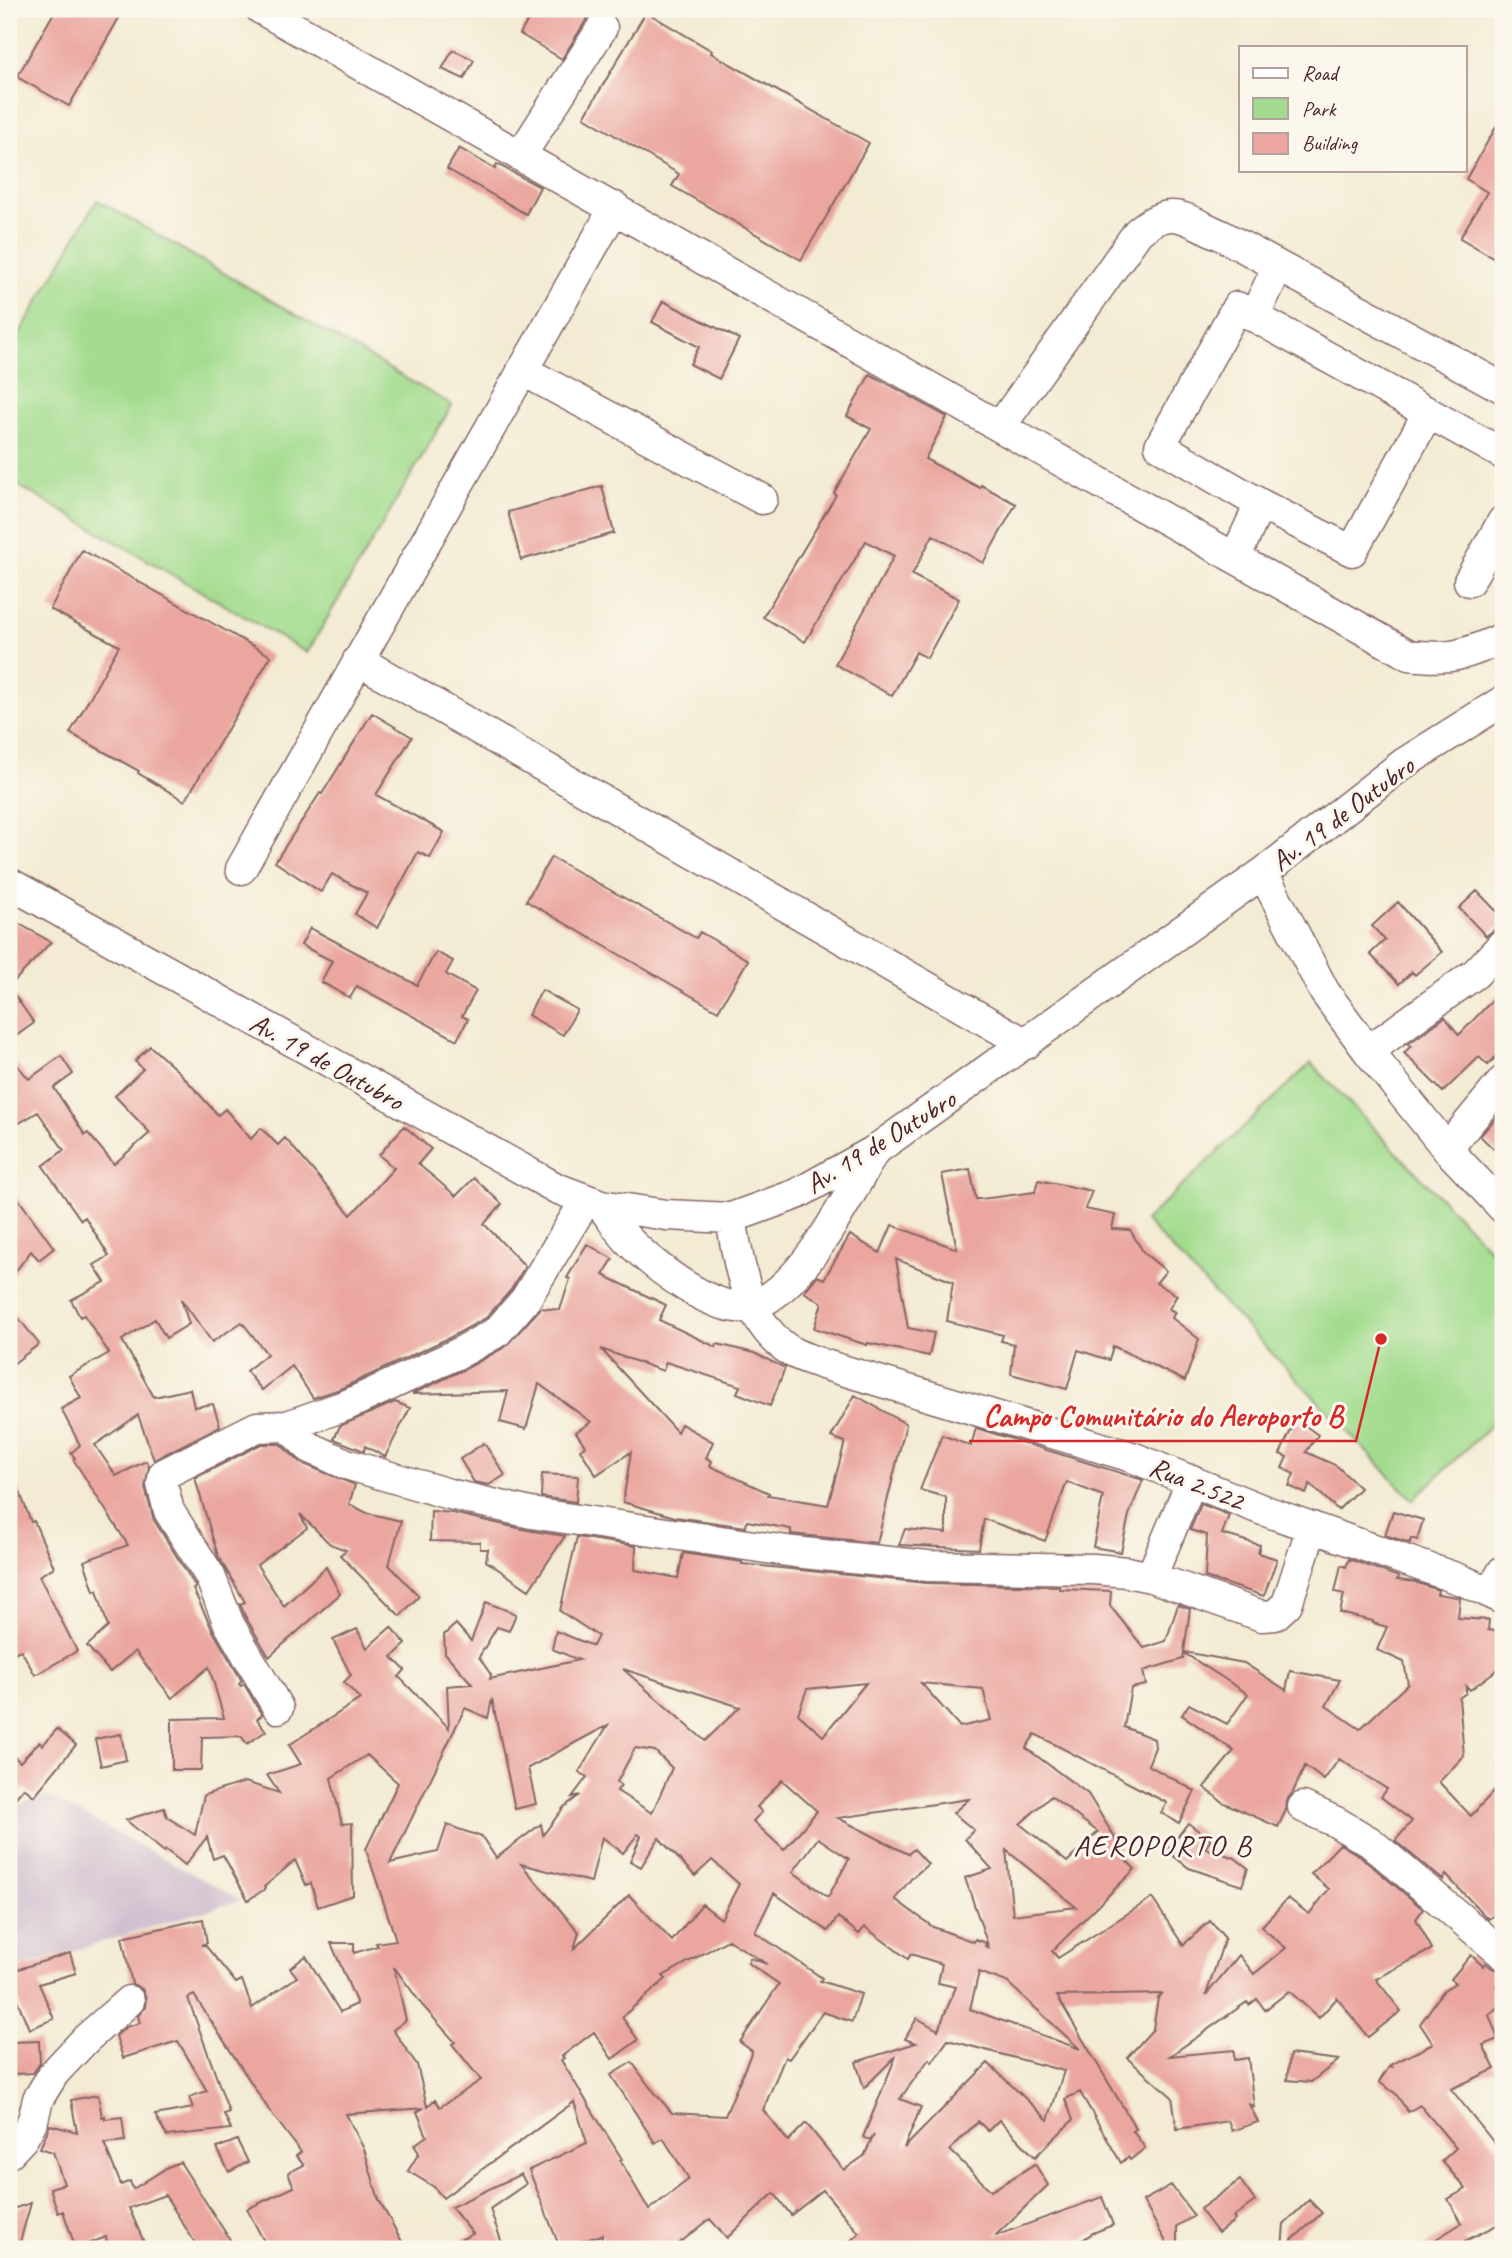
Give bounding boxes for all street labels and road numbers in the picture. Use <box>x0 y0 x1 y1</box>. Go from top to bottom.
street label: Av. 19 de Outubro <box>1264 747 1423 879</box>
street label: Av. 19 de Outubro <box>244 1005 412 1119</box>
street label: Av. 19 de Outubro <box>799 1080 964 1201</box>
street label: Rua 2.522 <box>1145 1449 1251 1519</box>

